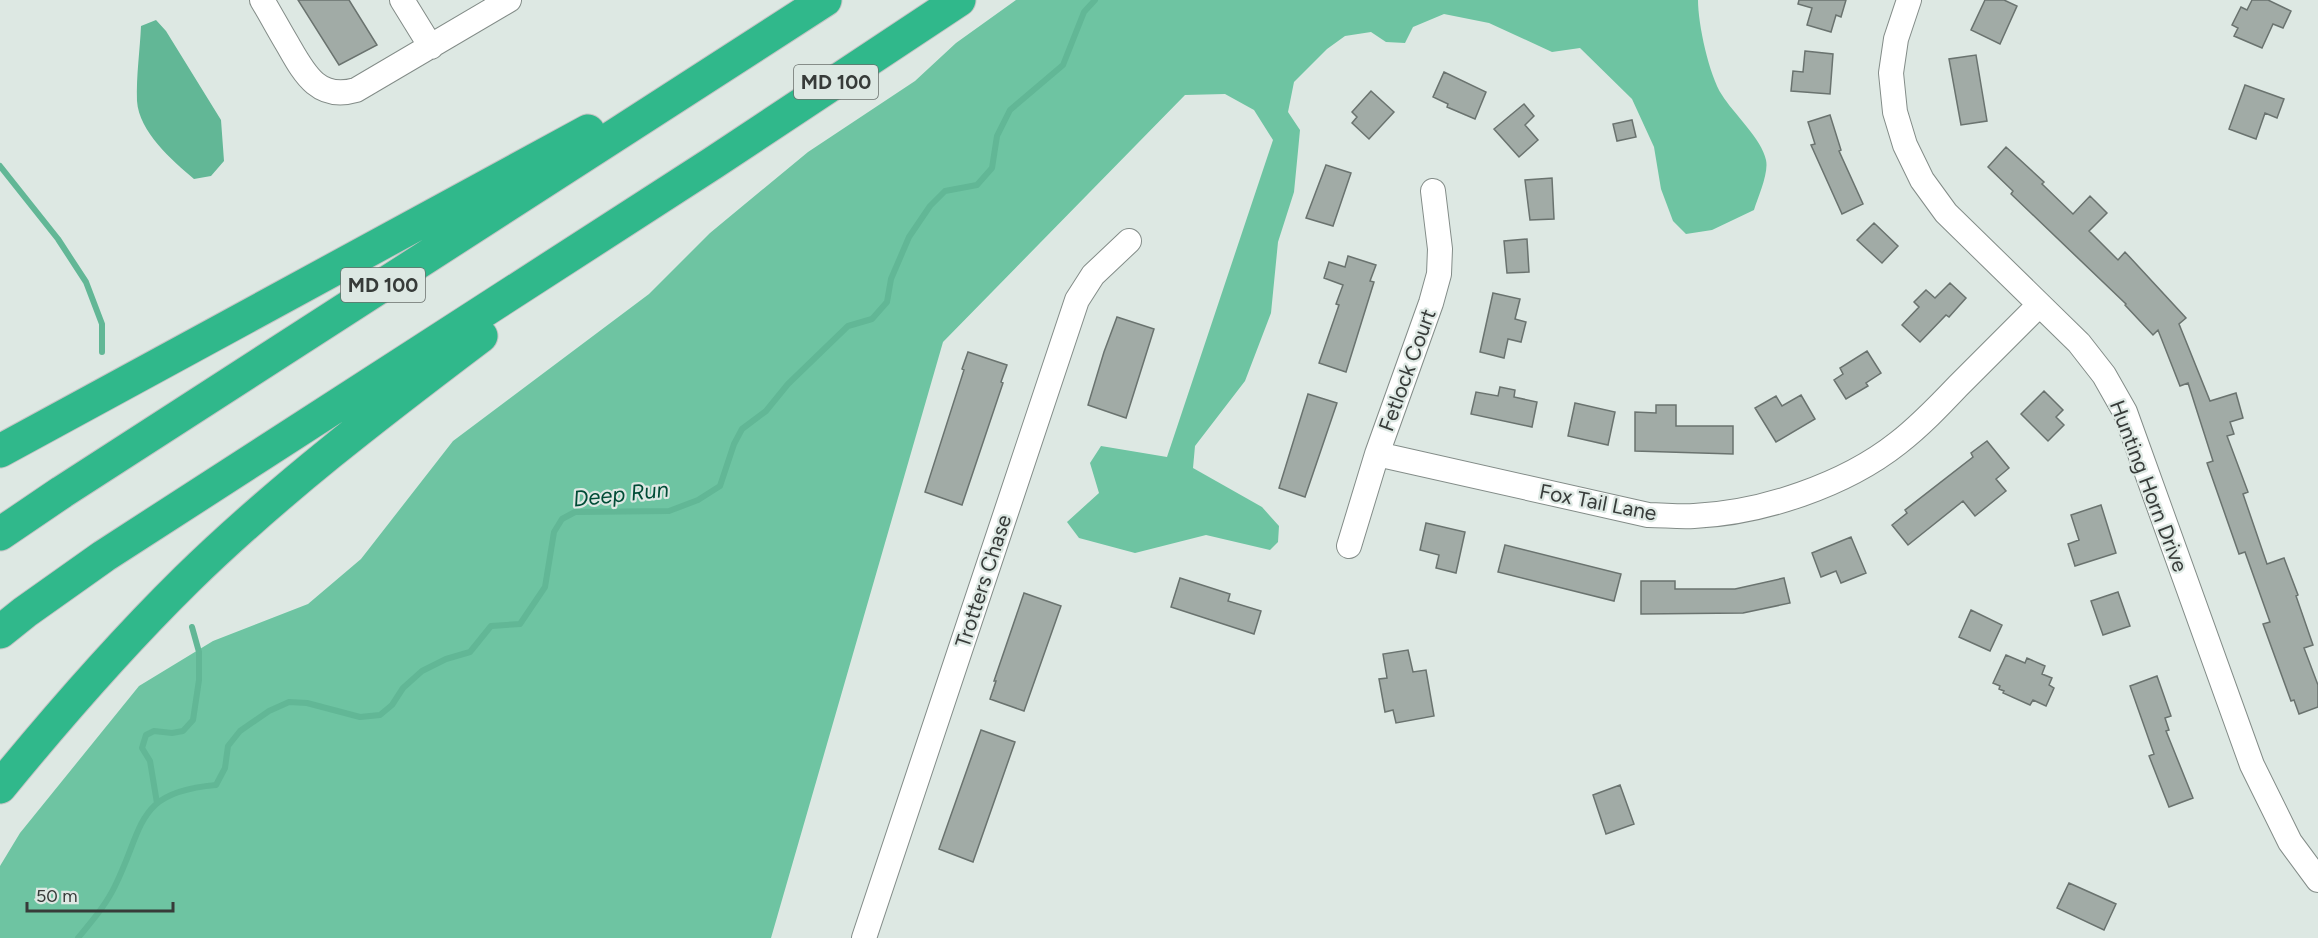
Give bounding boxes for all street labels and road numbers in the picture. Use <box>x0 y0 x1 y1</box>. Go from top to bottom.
road number: MD 100 <box>794 65 878 99</box>
road number: MD 100 <box>341 268 425 302</box>
street label: Fetlock Court <box>1373 305 1441 435</box>
street label: Hunting Horn Drive <box>2105 397 2193 575</box>
street label: Fox Tail Lane <box>1537 478 1659 526</box>
street label: Trotters Chase <box>950 511 1016 651</box>

